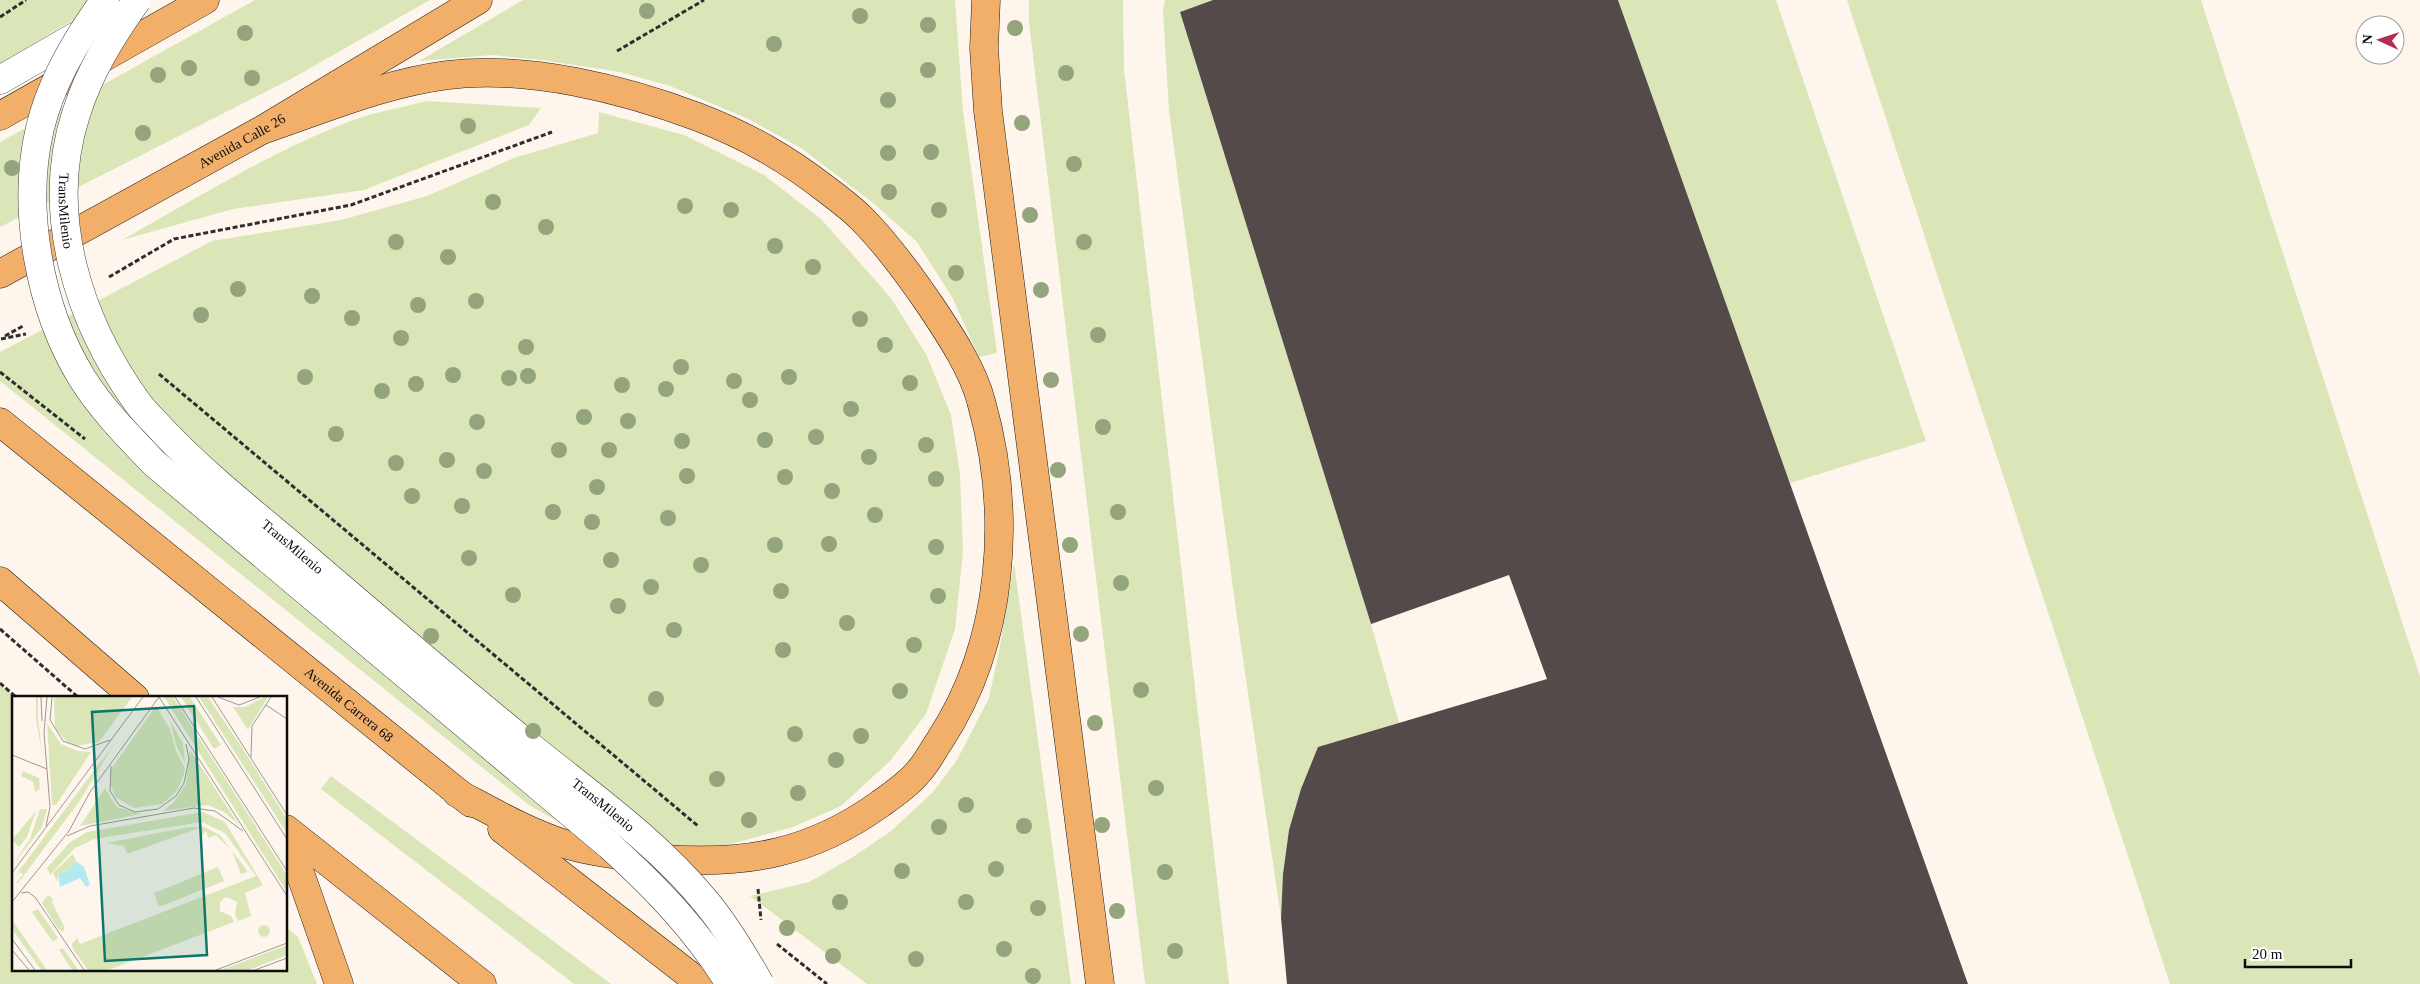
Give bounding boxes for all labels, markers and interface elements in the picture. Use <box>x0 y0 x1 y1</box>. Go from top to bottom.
north arrow <box>2355 15 2405 65</box>
text: N <box>2360 34 2375 45</box>
street label: Avenida Calle 26 <box>196 110 288 171</box>
street label: TransMilenio <box>56 173 76 250</box>
street label: TransMilenio <box>259 516 326 577</box>
street label: Avenida Carrera 68 <box>302 664 396 745</box>
inset map <box>12 696 288 972</box>
street label: TransMilenio <box>569 775 638 834</box>
scale bar <box>2245 936 2351 968</box>
text: 20 m <box>2252 946 2283 962</box>

